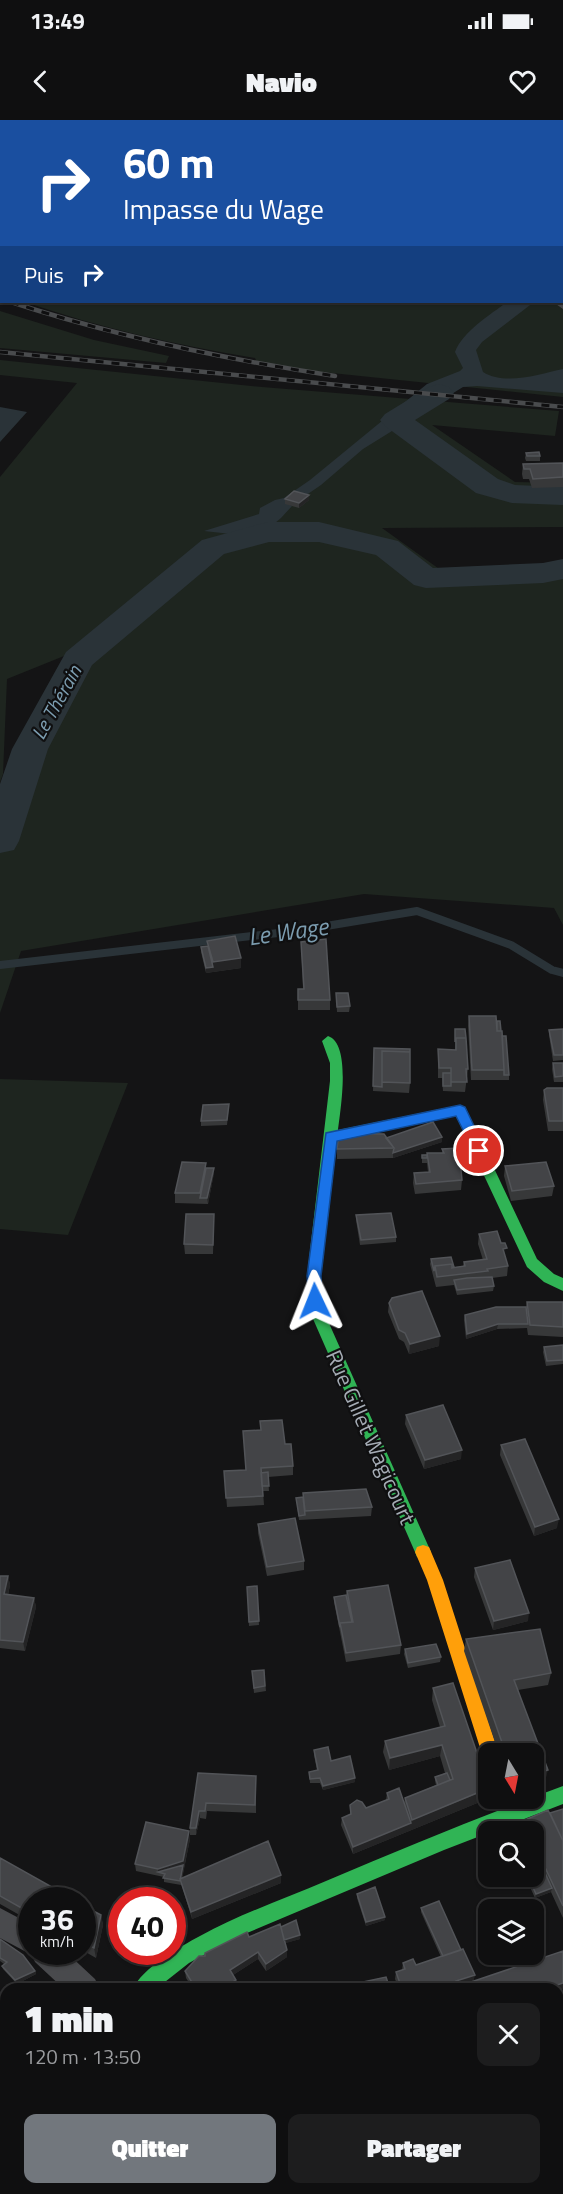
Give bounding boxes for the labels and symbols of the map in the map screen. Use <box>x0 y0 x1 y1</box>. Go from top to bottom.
water label: Le Thérain <box>23 658 90 745</box>
water label: Le Wage <box>246 907 332 954</box>
pin <box>453 1125 504 1176</box>
position arrow <box>283 1269 347 1333</box>
street label: Rue Gillet Wagicourt <box>317 1344 425 1530</box>
north arrow <box>478 1743 544 1809</box>
speed limit sign: 40 <box>108 1887 186 1965</box>

